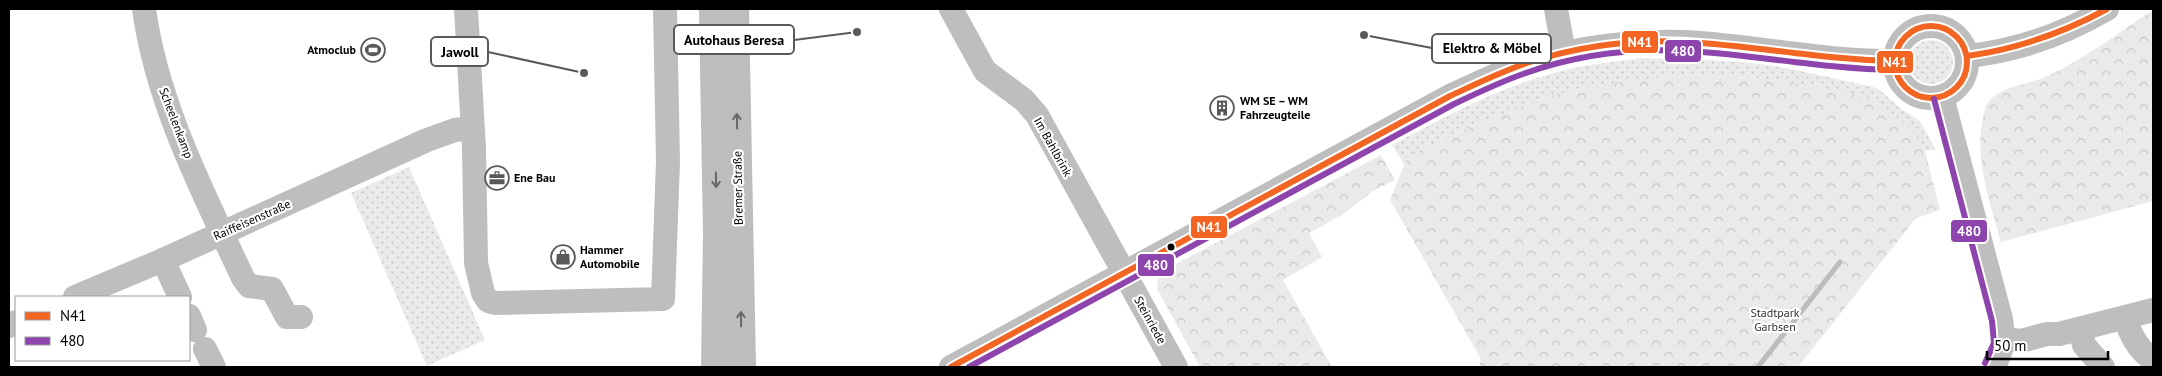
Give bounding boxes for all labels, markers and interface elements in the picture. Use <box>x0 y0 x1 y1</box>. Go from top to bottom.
callout: Autohaus Beresa <box>674 25 794 54</box>
line badge: N41 <box>1621 30 1659 54</box>
text: Autohaus Beresa <box>684 31 784 49</box>
text: N41 <box>1627 33 1653 51</box>
callout: Elektro & Möbel <box>1432 34 1551 63</box>
sports icon: Atmoclub <box>360 37 386 63</box>
callout: Jawoll <box>431 37 488 66</box>
text: Elektro & Möbel <box>1443 39 1542 57</box>
line badge: 480 <box>1664 39 1702 63</box>
place label: Atmoclub <box>307 42 357 57</box>
text: 480 <box>1671 42 1695 60</box>
text: Jawoll <box>440 43 480 61</box>
line badge: N41 <box>1876 50 1914 74</box>
text: N41 <box>1882 53 1908 71</box>
street label: Scheelenkamp <box>156 85 197 160</box>
place label: WM SE – WM Fahrzeugteile <box>1240 93 1310 122</box>
building icon: WM SE – WM Fahrzeugteile <box>1209 95 1235 121</box>
one-way arrow <box>732 113 742 130</box>
street label: Im Bahlbrink <box>1031 114 1076 179</box>
street label: Bremer Straße <box>729 151 746 225</box>
office icon: Ene Bau <box>484 165 510 191</box>
place label: Ene Bau <box>514 170 555 185</box>
one-way arrow <box>711 172 721 188</box>
street label: Raiffeisenstraße <box>211 196 293 243</box>
line badge: N41 <box>1190 215 1228 239</box>
text: N41 <box>1196 218 1222 236</box>
line badge: 480 <box>1950 219 1988 243</box>
text: 480 <box>1957 222 1981 240</box>
place label: Hammer Automobile <box>580 242 640 271</box>
unlabelled marker <box>1166 242 1176 252</box>
shop icon: Hammer Automobile <box>550 244 576 270</box>
line badge: 480 <box>1137 253 1175 277</box>
text: 480 <box>1144 256 1168 274</box>
street label: Steinriede <box>1131 293 1170 346</box>
legend <box>15 296 190 361</box>
park label: Stadtpark Garbsen <box>1750 305 1800 334</box>
text: N41 <box>60 306 86 325</box>
one-way arrow <box>736 311 746 327</box>
scale bar <box>1987 328 2108 360</box>
text: 480 <box>60 331 85 350</box>
text: 50 m <box>1994 336 2027 355</box>

